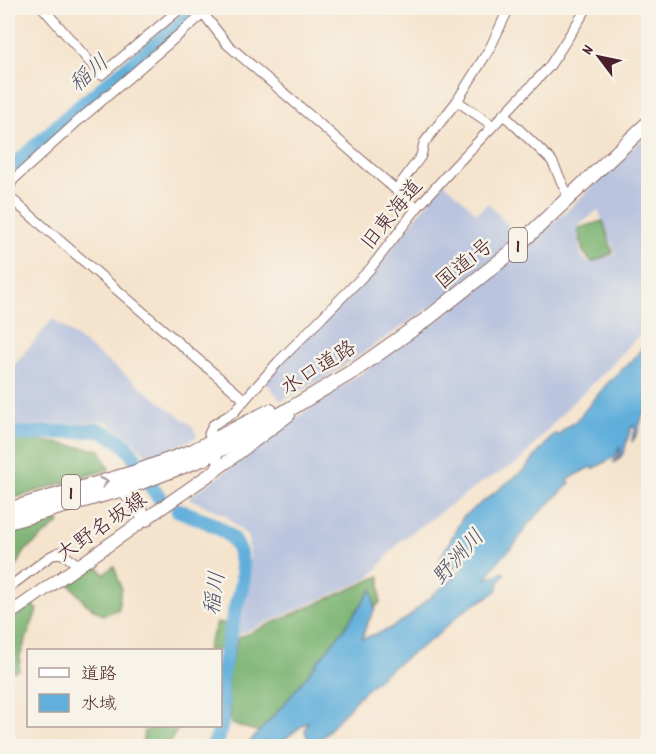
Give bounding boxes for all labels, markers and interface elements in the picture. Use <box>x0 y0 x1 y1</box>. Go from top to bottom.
north arrow <box>569 27 629 87</box>
text: N <box>577 41 600 60</box>
water label: 稲川 <box>64 49 117 101</box>
street label: 旧東海道 <box>355 174 431 258</box>
road number: 1 <box>509 228 527 262</box>
street label: 国道1号 <box>430 232 502 298</box>
street label: 水口道路 <box>276 335 363 405</box>
road number: 1 <box>62 475 80 509</box>
one-way arrow <box>98 477 109 489</box>
street label: 大野名坂線 <box>51 486 154 571</box>
water label: 野洲川 <box>426 523 493 593</box>
water label: 稲川 <box>198 570 235 617</box>
legend <box>27 649 222 727</box>
text: 道路 <box>81 663 117 688</box>
text: 水域 <box>81 693 117 718</box>

